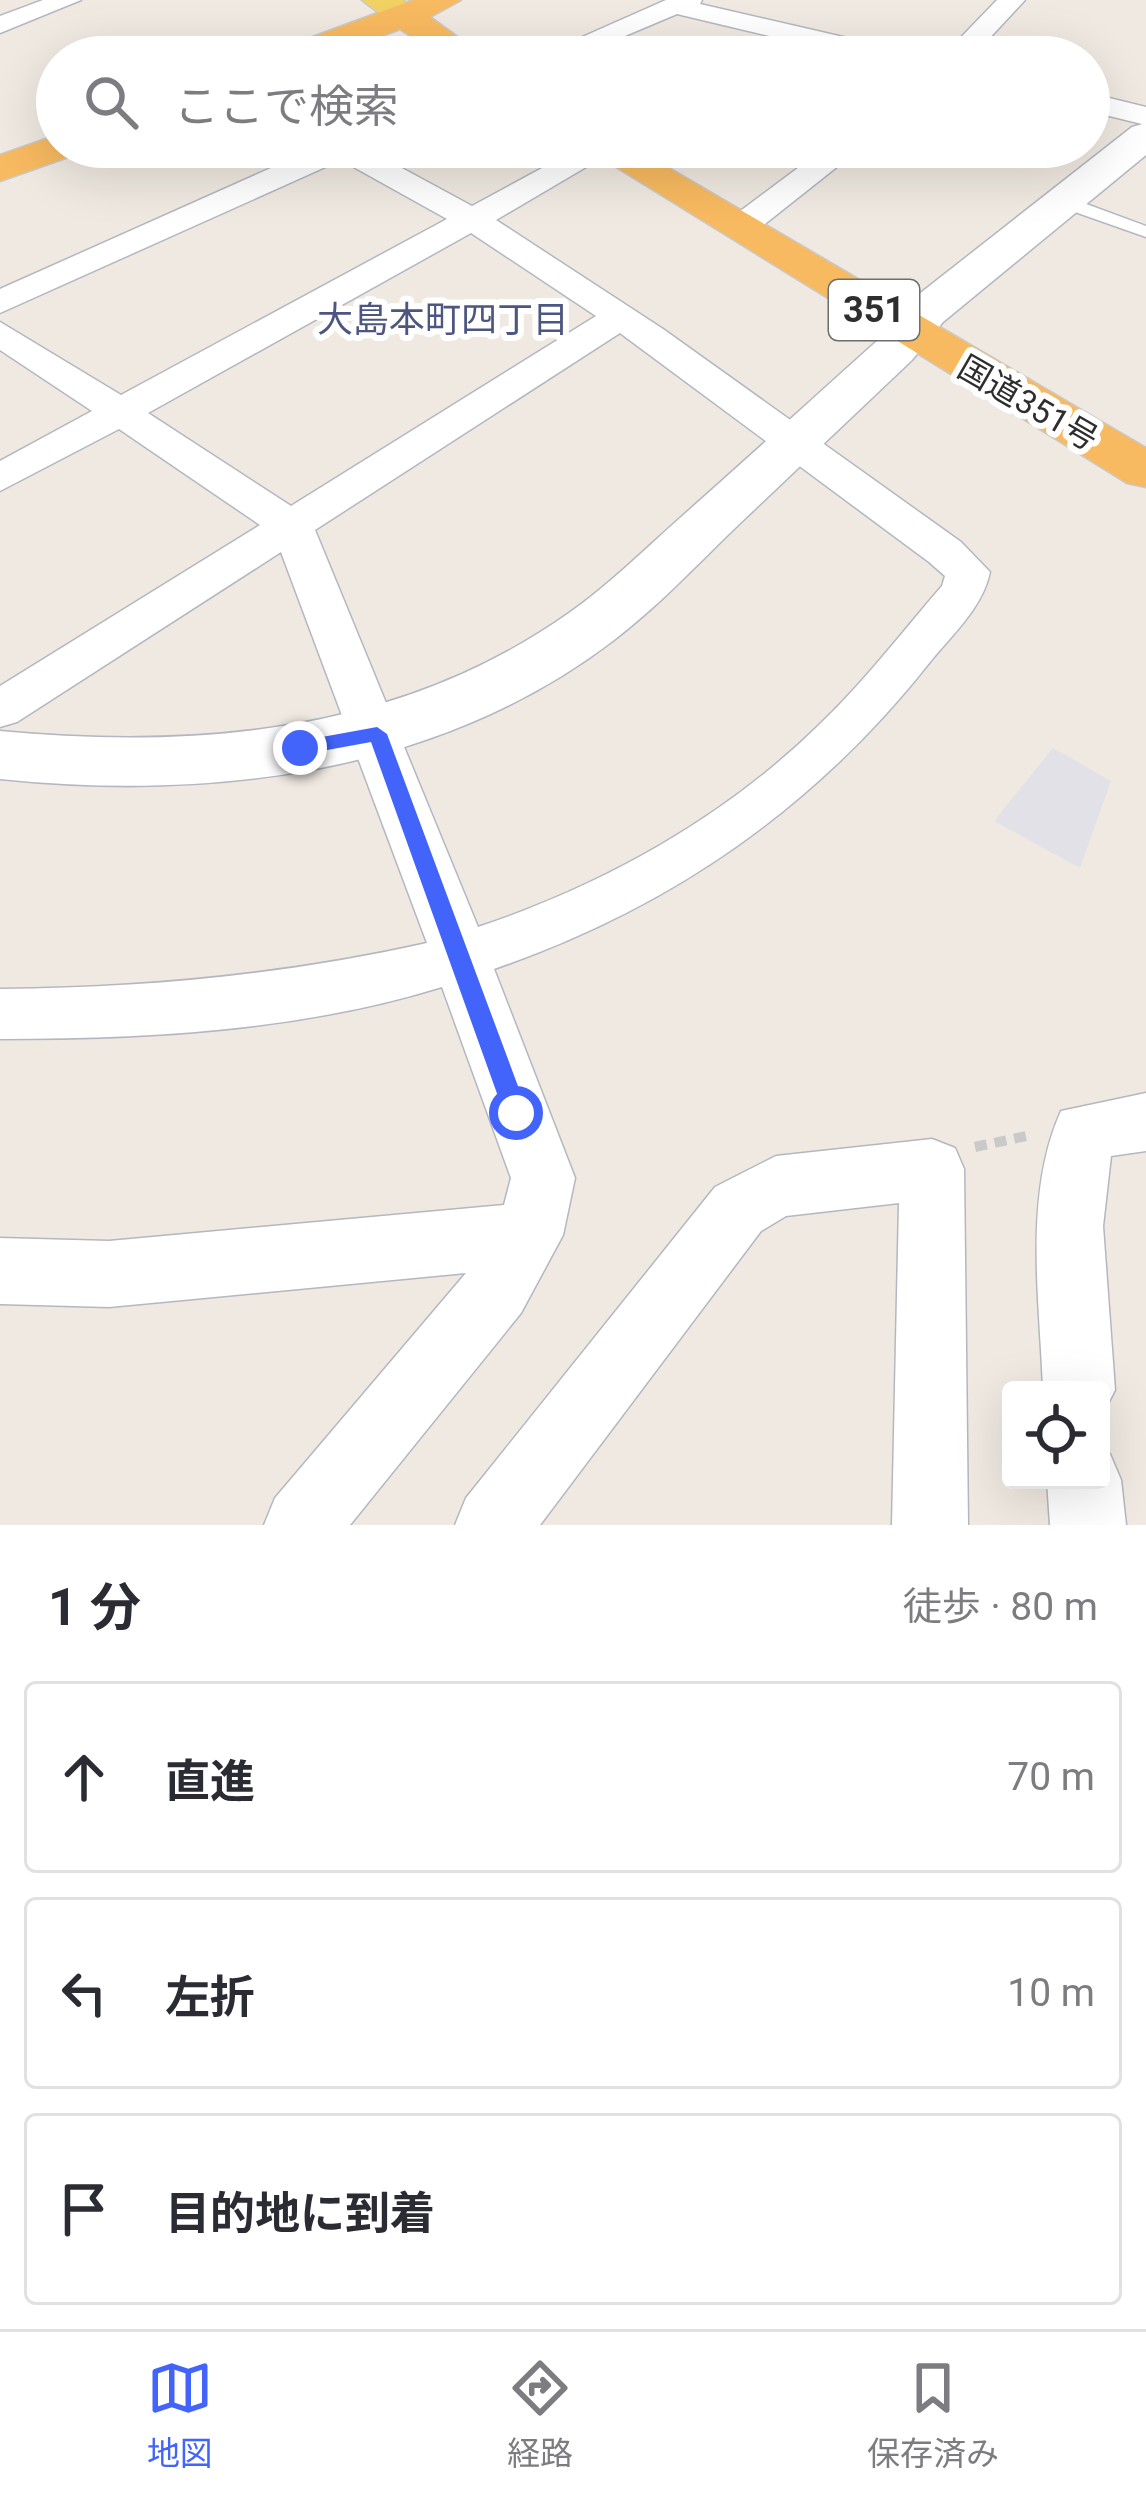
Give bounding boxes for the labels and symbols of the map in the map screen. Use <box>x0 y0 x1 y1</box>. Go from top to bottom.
road number: 351 <box>829 280 919 340</box>
district label: 大島本町四丁目 <box>317 299 569 341</box>
street label: 国道351号 <box>951 347 1105 459</box>
route end <box>273 721 327 775</box>
route start <box>489 1086 543 1140</box>

